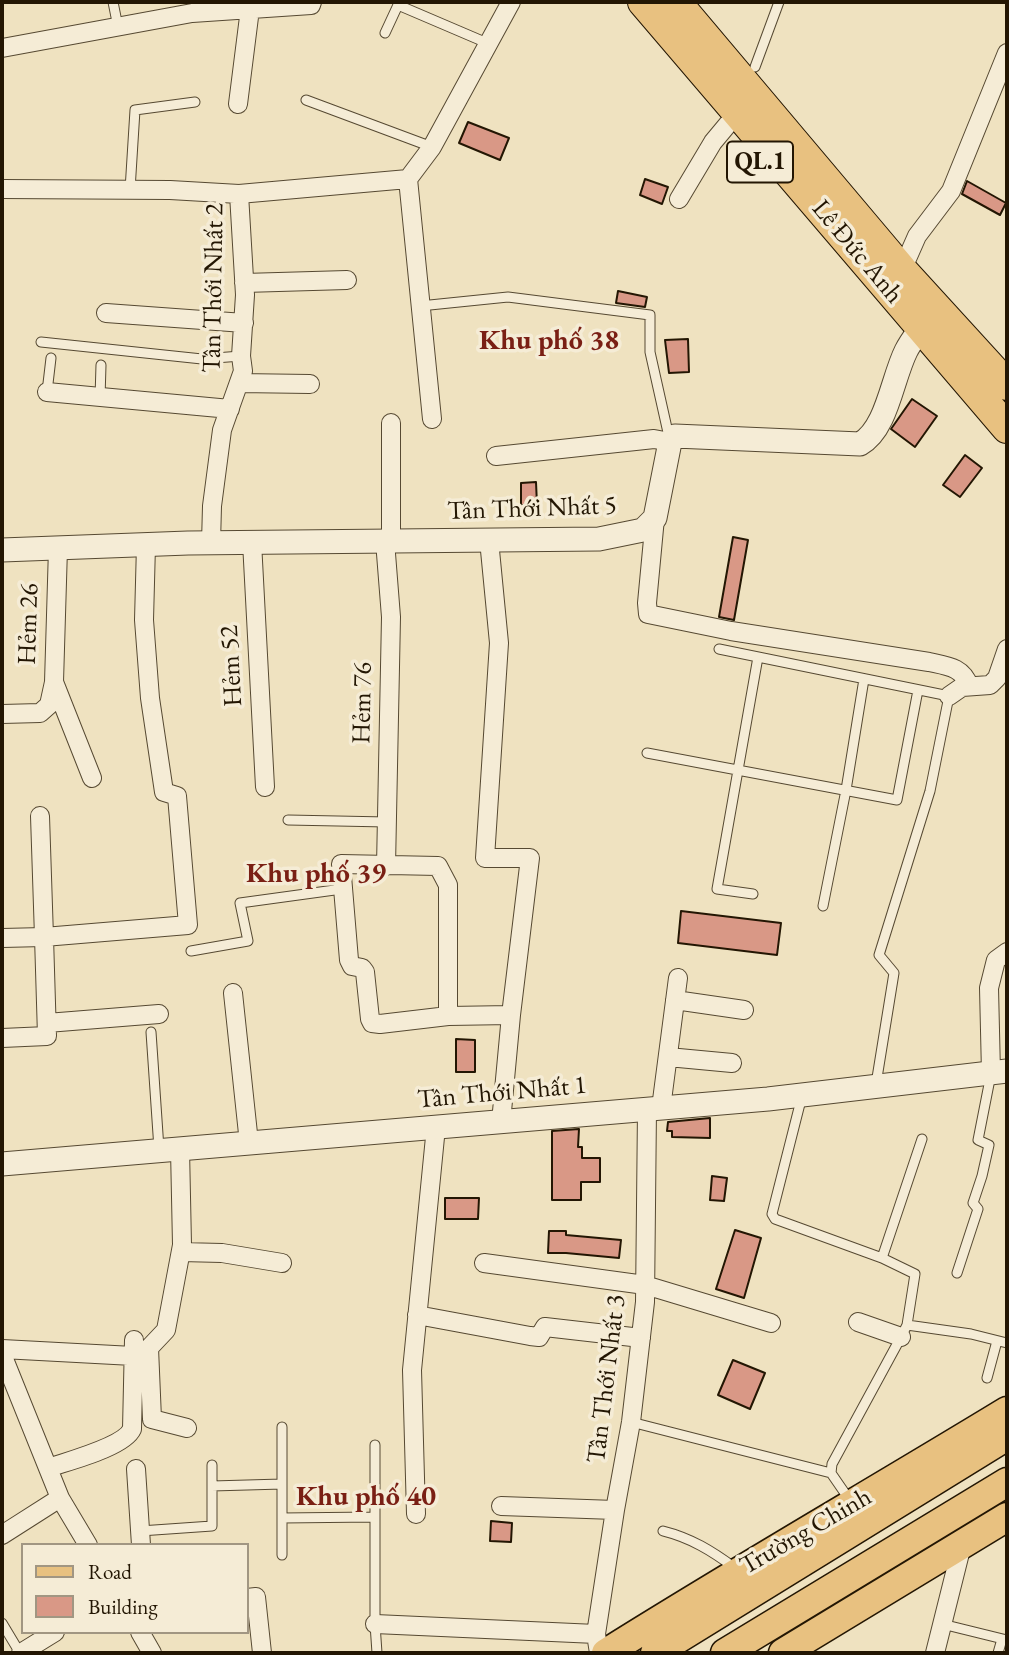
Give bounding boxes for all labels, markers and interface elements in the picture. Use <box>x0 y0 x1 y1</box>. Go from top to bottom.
road number: QL.1 <box>727 142 793 182</box>
street label: Lê Đức Anh <box>805 194 909 310</box>
street label: Tân Thới Nhất 2 <box>197 203 231 373</box>
district label: Khu phố 38 <box>479 324 619 358</box>
street label: Tân Thới Nhất 5 <box>447 490 617 528</box>
street label: Hẻm 26 <box>12 583 46 665</box>
street label: Hẻm 52 <box>214 624 250 708</box>
street label: Hẻm 76 <box>347 662 379 744</box>
district label: Khu phố 39 <box>246 857 386 891</box>
street label: Tân Thới Nhất 1 <box>416 1070 588 1116</box>
street label: Tân Thới Nhất 3 <box>581 1293 633 1465</box>
district label: Khu phố 40 <box>296 1480 436 1514</box>
street label: Trường Chinh <box>735 1482 877 1582</box>
legend <box>21 1543 248 1634</box>
text: Road <box>88 1558 132 1585</box>
text: Building <box>88 1593 158 1620</box>

